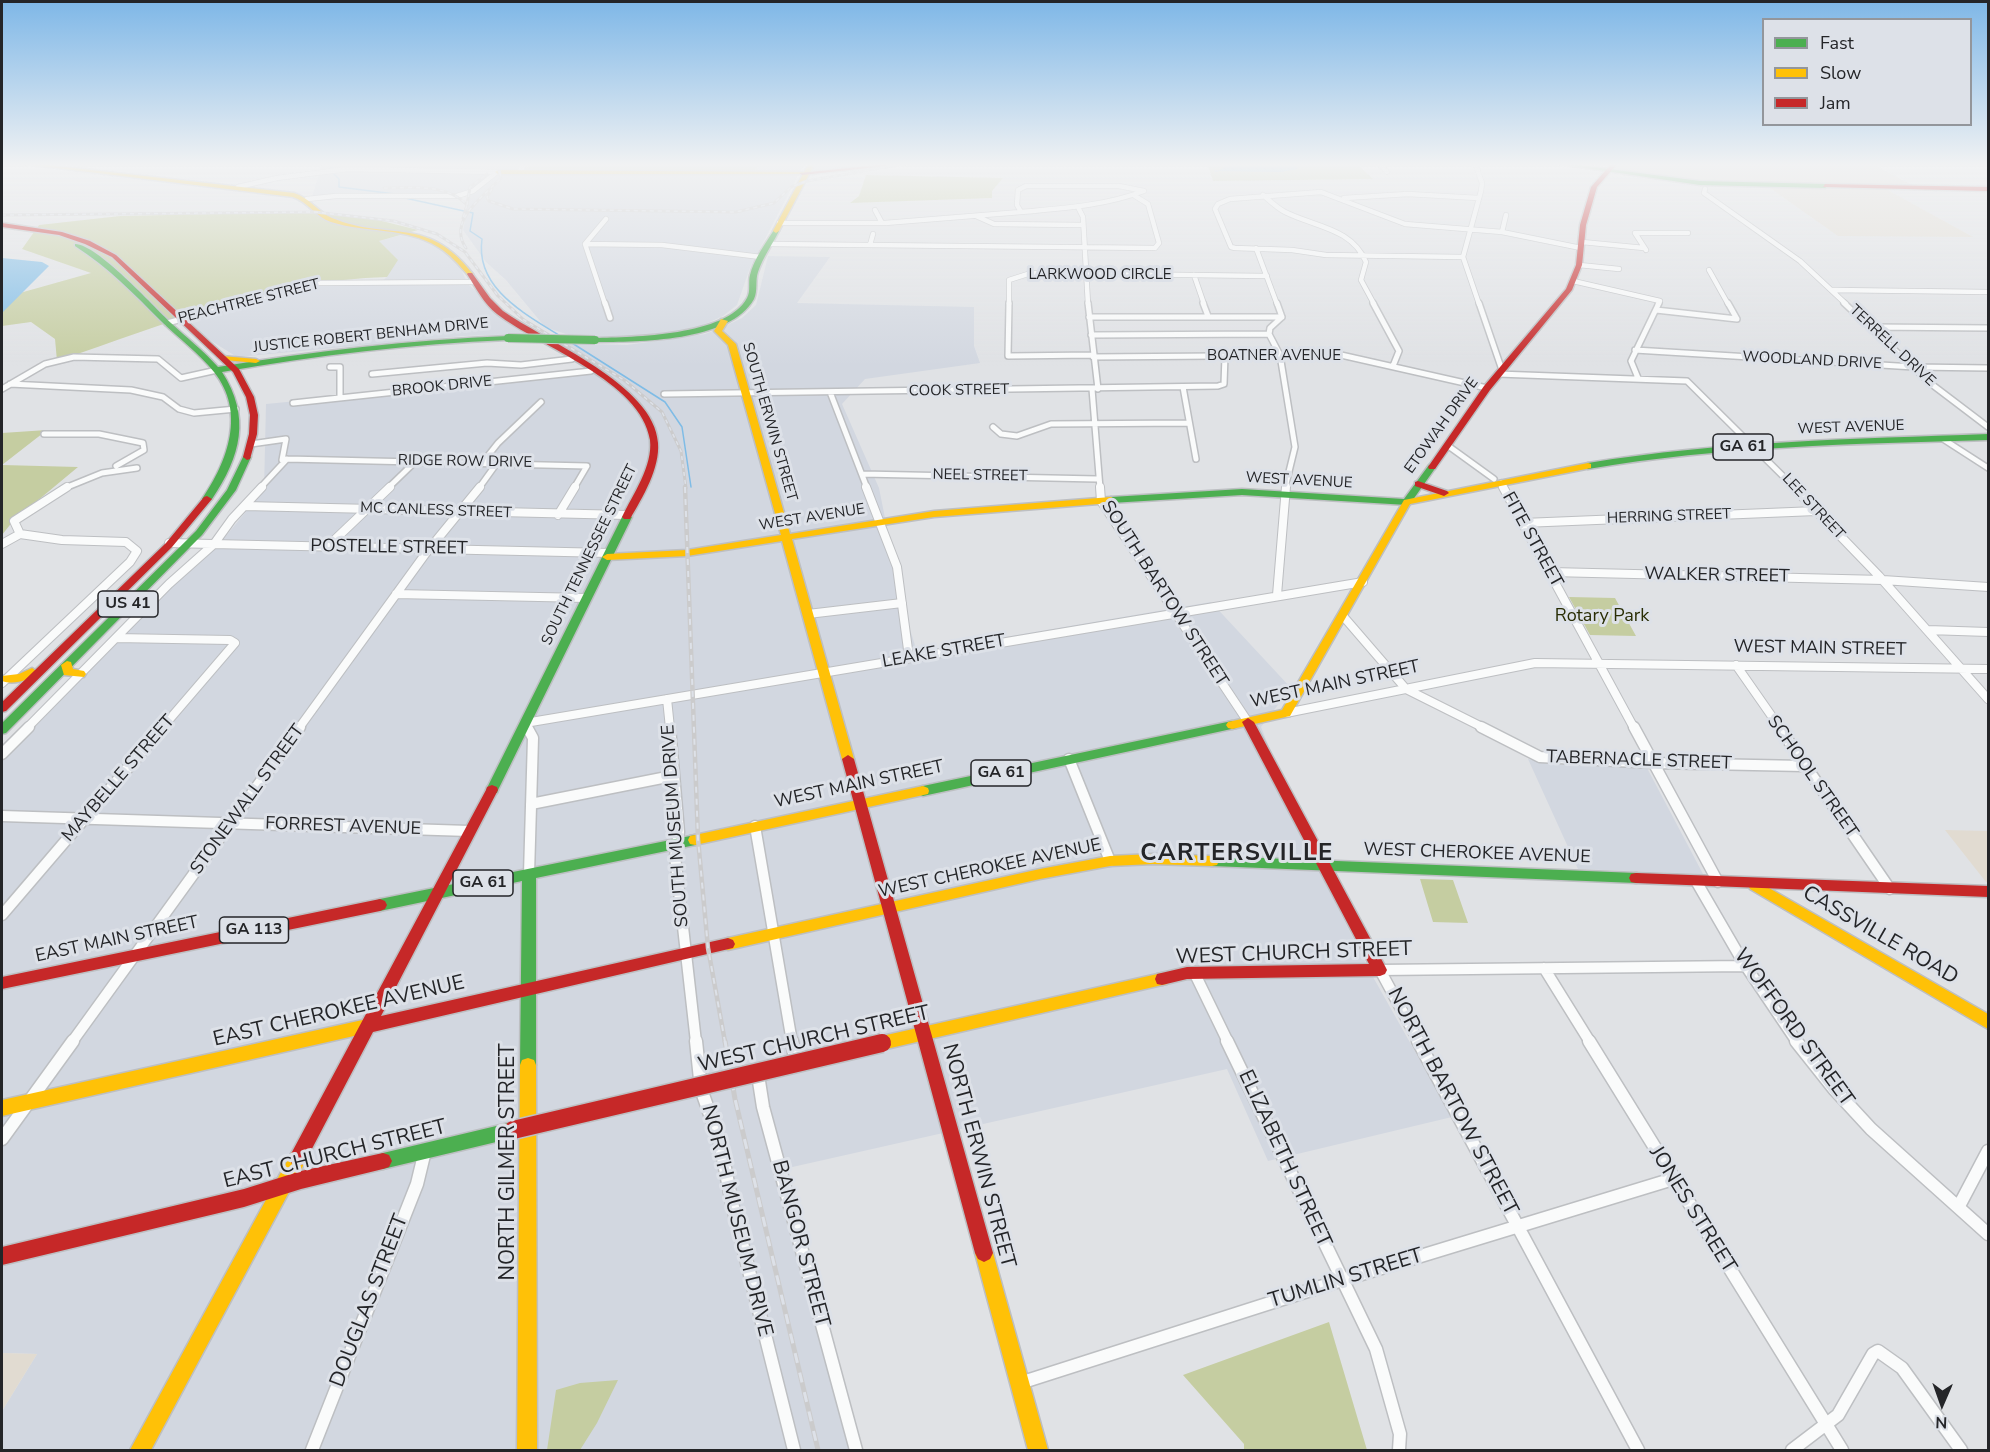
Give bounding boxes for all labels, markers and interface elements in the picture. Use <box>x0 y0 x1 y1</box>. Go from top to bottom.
legend <box>1762 18 1972 126</box>
text: Fast <box>1820 31 1854 55</box>
text: Slow <box>1820 61 1861 85</box>
text: Jam <box>1820 91 1851 115</box>
street label: LARKWOOD CIRCLE <box>1028 266 1172 284</box>
street label: PEACHTREE STREET <box>176 276 322 328</box>
street label: TERRELL DRIVE <box>1845 302 1939 390</box>
street label: JUSTICE ROBERT BENHAM DRIVE <box>252 315 490 357</box>
street label: SOUTH ERWIN STREET <box>738 341 800 503</box>
street label: BOATNER AVENUE <box>1207 347 1341 365</box>
street label: WOODLAND DRIVE <box>1742 348 1882 374</box>
street label: BROOK DRIVE <box>391 373 493 401</box>
street label: ETOWAH DRIVE <box>1401 375 1483 477</box>
street label: COOK STREET <box>909 381 1009 401</box>
street label: WEST AVENUE <box>1797 417 1905 439</box>
road number: GA 61 <box>1713 434 1773 460</box>
street label: RIDGE ROW DRIVE <box>398 452 532 472</box>
street label: SOUTH TENNESSEE STREET <box>538 462 642 648</box>
street label: NEEL STREET <box>932 466 1028 486</box>
street label: WEST AVENUE <box>1245 469 1353 493</box>
street label: LEE STREET <box>1778 470 1848 544</box>
street label: FITE STREET <box>1497 489 1567 591</box>
street label: SOUTH BARTOW STREET <box>1096 497 1232 691</box>
street label: MC CANLESS STREET <box>360 499 512 523</box>
street label: WEST AVENUE <box>758 501 866 535</box>
street label: HERRING STREET <box>1607 506 1731 528</box>
street label: POSTELLE STREET <box>310 536 468 560</box>
street label: WALKER STREET <box>1644 564 1790 588</box>
road number: US 41 <box>98 591 158 617</box>
park label: Rotary Park <box>1555 606 1649 628</box>
street label: LEAKE STREET <box>881 631 1007 673</box>
street label: WEST MAIN STREET <box>1733 637 1907 661</box>
street label: WEST MAIN STREET <box>1248 656 1422 714</box>
street label: MAYBELLE STREET <box>58 711 180 847</box>
street label: SCHOOL STREET <box>1762 712 1862 842</box>
street label: STONEWALL STREET <box>186 721 310 879</box>
street label: SOUTH MUSEUM DRIVE <box>658 724 694 928</box>
street label: TABERNACLE STREET <box>1546 747 1732 775</box>
street label: WEST MAIN STREET <box>772 756 946 814</box>
road number: GA 61 <box>971 760 1031 786</box>
street label: FORREST AVENUE <box>265 813 421 841</box>
street label: WEST CHEROKEE AVENUE <box>877 835 1103 903</box>
street label: WEST CHEROKEE AVENUE <box>1363 839 1591 869</box>
district label: CARTERSVILLE <box>1140 840 1334 868</box>
road number: GA 61 <box>453 870 513 896</box>
street label: CASSVILLE ROAD <box>1798 881 1962 991</box>
street label: EAST MAIN STREET <box>34 912 200 968</box>
road number: GA 113 <box>220 917 288 943</box>
street label: WEST CHURCH STREET <box>1175 937 1413 971</box>
street label: WOFFORD STREET <box>1727 944 1859 1112</box>
street label: EAST CHEROKEE AVENUE <box>211 971 467 1053</box>
street label: NORTH BARTOW STREET <box>1381 984 1523 1220</box>
street label: WEST CHURCH STREET <box>696 1001 932 1079</box>
street label: NORTH ERWIN STREET <box>936 1041 1020 1271</box>
street label: NORTH GILMER STREET <box>496 1043 522 1281</box>
street label: ELIZABETH STREET <box>1232 1066 1336 1252</box>
street label: NORTH MUSEUM DRIVE <box>695 1102 777 1340</box>
street label: EAST CHURCH STREET <box>221 1115 449 1195</box>
street label: JONES STREET <box>1643 1142 1741 1278</box>
street label: BANGOR STREET <box>766 1158 834 1330</box>
street label: DOUGLAS STREET <box>325 1211 415 1391</box>
street label: TUMLIN STREET <box>1266 1244 1426 1314</box>
north arrow <box>1912 1374 1972 1434</box>
text: N <box>1935 1411 1948 1433</box>

